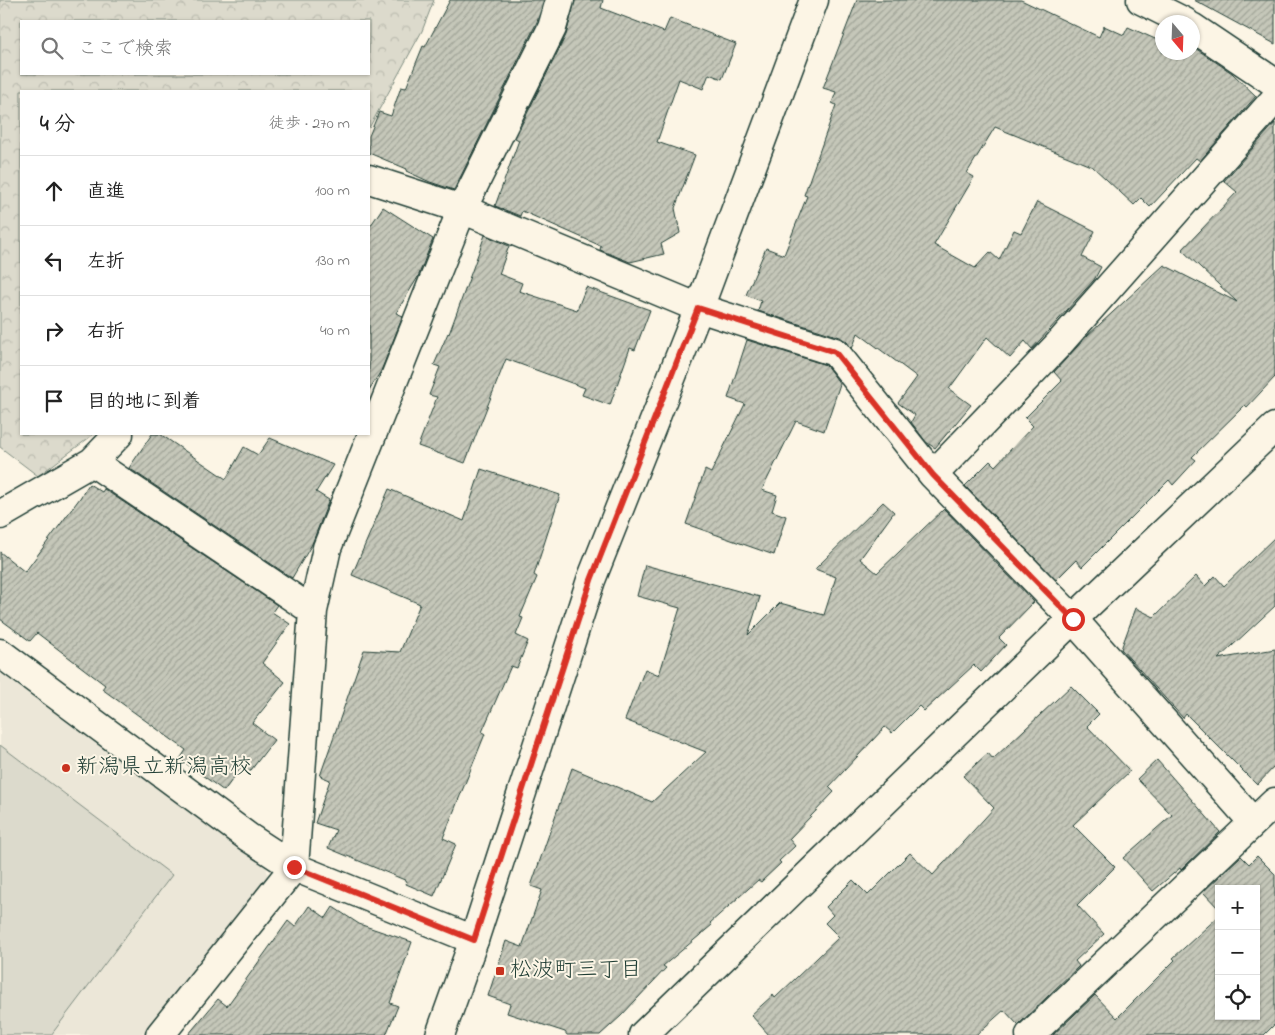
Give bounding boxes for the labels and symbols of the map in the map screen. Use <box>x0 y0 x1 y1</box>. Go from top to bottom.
north arrow <box>1155 15 1200 60</box>
route start <box>1062 608 1085 631</box>
place label: 新潟県立新潟高校 <box>76 752 252 784</box>
marker: 新潟県立新潟高校 <box>60 762 72 774</box>
route end <box>283 856 306 879</box>
place label: 松波町三丁目 <box>510 955 642 987</box>
marker: 松波町三丁目 <box>494 965 506 977</box>

